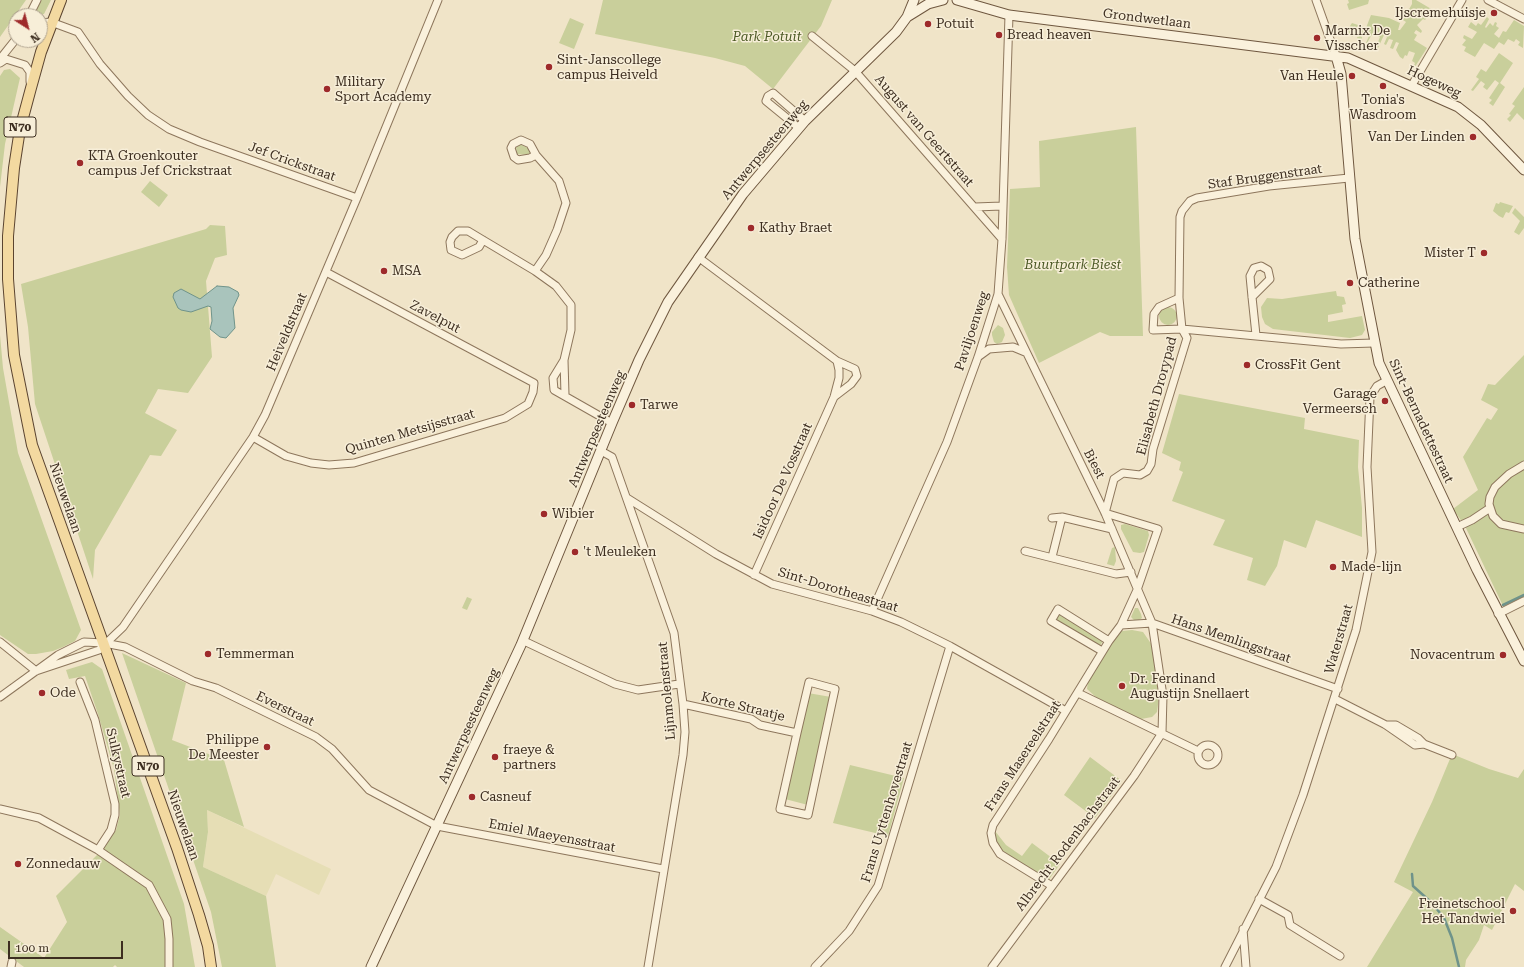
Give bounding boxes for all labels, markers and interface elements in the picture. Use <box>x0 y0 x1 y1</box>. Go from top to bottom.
place label: Ijscremehuisje <box>1395 5 1486 21</box>
street label: Grondwetlaan <box>1102 6 1192 32</box>
north arrow <box>8 8 48 48</box>
marker: Ijscremehuisje <box>1489 8 1499 18</box>
place label: Potuit <box>936 16 974 32</box>
marker: Potuit <box>923 19 933 29</box>
place label: Marnix De Visscher <box>1325 23 1390 54</box>
place label: Bread heaven <box>1007 27 1091 43</box>
park label: Park Potuit <box>732 29 802 45</box>
text: N <box>28 30 42 45</box>
marker: Bread heaven <box>994 30 1004 40</box>
marker: Marnix De Visscher <box>1312 33 1322 43</box>
place label: Sint-Janscollege campus Heiveld <box>557 52 661 83</box>
marker: Sint-Janscollege campus Heiveld <box>544 62 554 72</box>
street label: Hogeweg <box>1405 63 1463 101</box>
place label: Van Heule <box>1280 68 1344 84</box>
marker: Van Heule <box>1347 71 1357 81</box>
street label: August van Geertstraat <box>871 72 977 190</box>
place label: Military Sport Academy <box>335 74 431 105</box>
marker: Tonia's Wasdroom <box>1378 81 1388 91</box>
marker: Military Sport Academy <box>322 84 332 94</box>
place label: Tonia's Wasdroom <box>1349 92 1417 123</box>
street label: Antwerpsesteenweg <box>719 97 811 203</box>
road number: N70 <box>4 117 36 137</box>
place label: Van Der Linden <box>1368 129 1465 145</box>
marker: Van Der Linden <box>1468 132 1478 142</box>
street label: Jef Crickstraat <box>246 139 338 185</box>
place label: KTA Groenkouter campus Jef Crickstraat <box>88 148 232 179</box>
marker: KTA Groenkouter campus Jef Crickstraat <box>75 158 85 168</box>
street label: Staf Bruggenstraat <box>1207 161 1323 193</box>
place label: Kathy Braet <box>759 220 832 236</box>
marker: Kathy Braet <box>746 223 756 233</box>
place label: Mister T <box>1424 245 1476 261</box>
marker: Mister T <box>1479 248 1489 258</box>
park label: Buurtpark Biest <box>1025 257 1121 273</box>
place label: MSA <box>392 263 421 279</box>
marker: MSA <box>379 266 389 276</box>
place label: Catherine <box>1358 275 1420 291</box>
marker: Catherine <box>1345 278 1355 288</box>
street label: Paviljoenweg <box>952 289 992 373</box>
street label: Heiveldstraat <box>264 291 310 373</box>
street label: Zavelput <box>407 297 463 337</box>
street label: Elisabeth Drorypad <box>1134 335 1180 457</box>
place label: CrossFit Gent <box>1255 357 1341 373</box>
street label: Sint-Bernadettestraat <box>1385 357 1457 485</box>
marker: CrossFit Gent <box>1242 360 1252 370</box>
street label: Antwerpsesteenweg <box>565 368 629 490</box>
place label: Garage Vermeersch <box>1303 386 1377 417</box>
marker: Garage Vermeersch <box>1380 396 1390 406</box>
place label: Tarwe <box>640 397 678 413</box>
marker: Tarwe <box>627 400 637 410</box>
street label: Quinten Metsijsstraat <box>343 406 477 458</box>
street label: Isidoor De Vosstraat <box>750 420 816 542</box>
street label: Biest <box>1080 447 1108 481</box>
street label: Nieuwelaan <box>46 461 84 535</box>
place label: Wibier <box>552 506 594 522</box>
marker: Wibier <box>539 509 549 519</box>
place label: 't Meuleken <box>583 544 656 560</box>
marker: 't Meuleken <box>570 547 580 557</box>
place label: Made-lijn <box>1341 559 1402 575</box>
marker: Made-lijn <box>1328 562 1338 572</box>
street label: Sint-Dorotheastraat <box>776 564 900 616</box>
street label: Waterstraat <box>1322 602 1356 676</box>
street label: Hans Memlingstraat <box>1169 611 1293 667</box>
street label: Lijnmolenstraat <box>655 641 679 741</box>
place label: Temmerman <box>216 646 294 662</box>
place label: Novacentrum <box>1410 647 1495 663</box>
marker: Temmerman <box>203 649 213 659</box>
marker: Novacentrum <box>1498 650 1508 660</box>
street label: Antwerpsesteenweg <box>435 666 503 786</box>
place label: Dr. Ferdinand Augustijn Snellaert <box>1130 671 1249 702</box>
marker: Dr. Ferdinand Augustijn Snellaert <box>1117 681 1127 691</box>
place label: Ode <box>50 685 76 701</box>
marker: Ode <box>37 688 47 698</box>
street label: Everstraat <box>253 688 317 730</box>
street label: Korte Straatje <box>700 689 786 725</box>
street label: Frans Masereelstraat <box>981 698 1065 814</box>
street label: Sulkystraat <box>102 727 134 799</box>
place label: Philippe De Meester <box>188 732 259 763</box>
street label: Frans Uyttenhovestraat <box>858 740 916 884</box>
marker: Philippe De Meester <box>262 742 272 752</box>
place label: fraeye & partners <box>503 742 556 773</box>
marker: fraeye & partners <box>490 752 500 762</box>
road number: N70 <box>132 756 164 776</box>
street label: Albrecht Rodenbachstraat <box>1012 774 1124 914</box>
street label: Nieuwelaan <box>164 788 202 862</box>
place label: Casneuf <box>480 789 531 805</box>
marker: Casneuf <box>467 792 477 802</box>
street label: Emiel Maeyensstraat <box>487 816 617 856</box>
place label: Zonnedauw <box>26 856 100 872</box>
marker: Zonnedauw <box>13 859 23 869</box>
place label: Freinetschool Het Tandwiel <box>1419 896 1505 927</box>
marker: Freinetschool Het Tandwiel <box>1508 906 1518 916</box>
scale bar <box>10 933 125 959</box>
text: 100 m <box>15 941 49 955</box>

